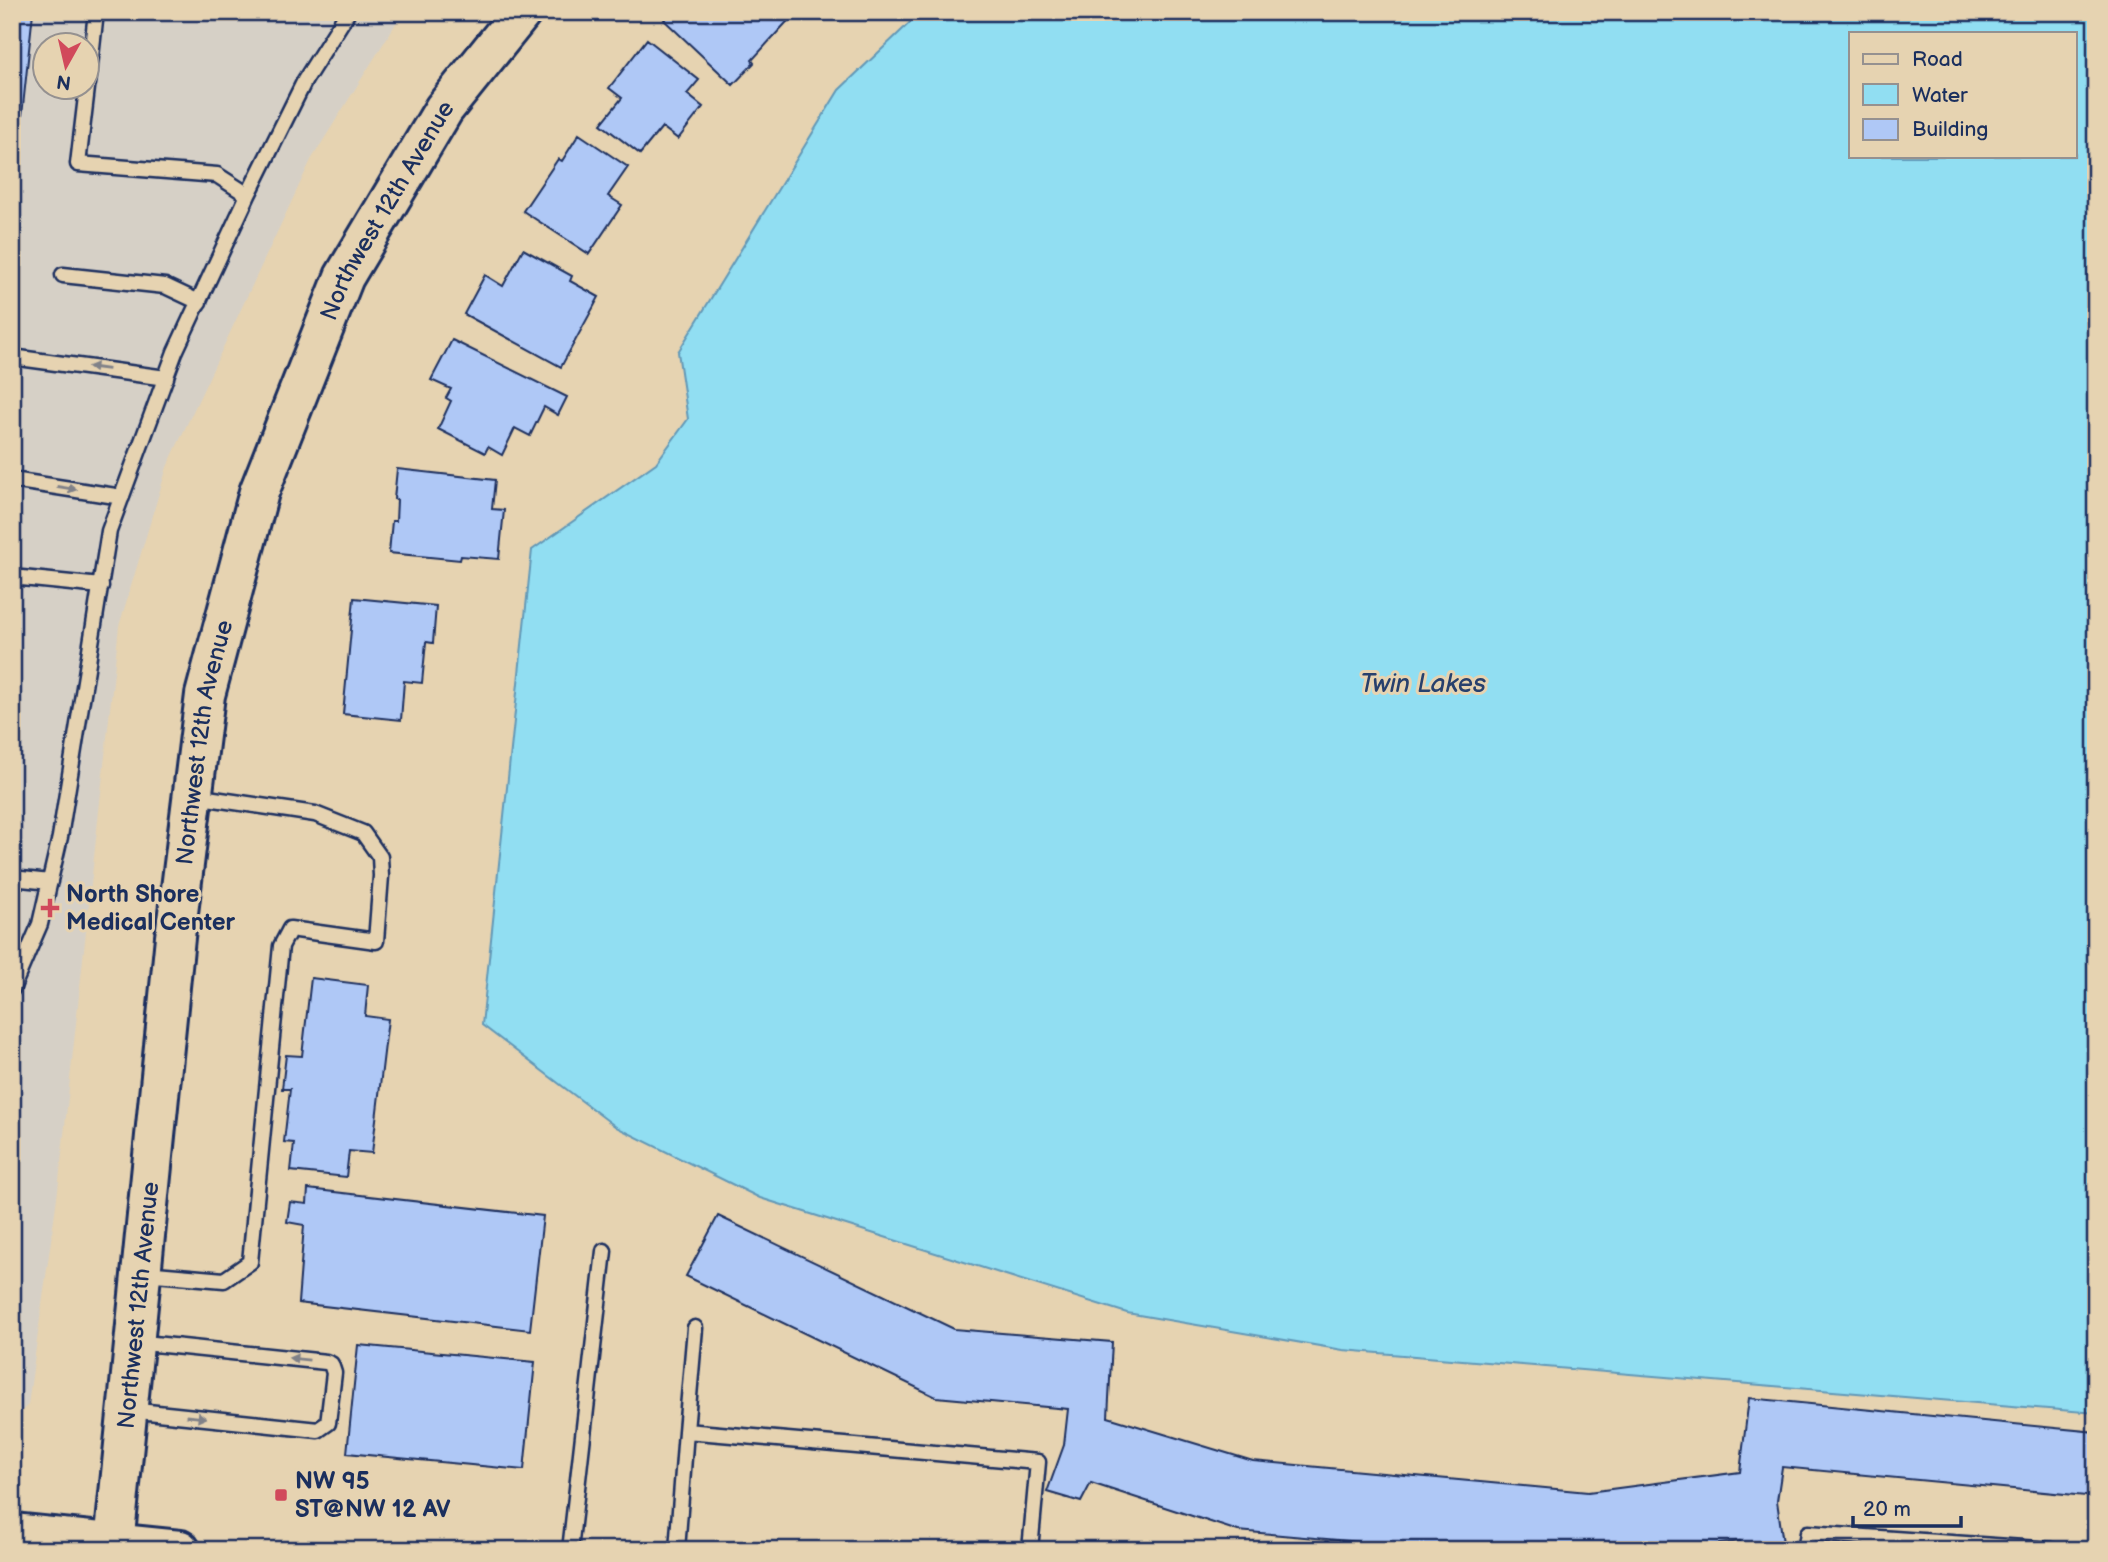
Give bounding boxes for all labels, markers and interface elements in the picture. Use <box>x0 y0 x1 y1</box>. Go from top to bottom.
north arrow <box>32 32 102 102</box>
legend <box>1849 32 2076 158</box>
text: Road <box>1912 47 1963 72</box>
text: N <box>55 69 73 94</box>
text: Water <box>1912 83 1968 108</box>
street label: Northwest 12th Avenue <box>314 94 460 325</box>
text: Building <box>1912 117 1988 142</box>
one-way arrow <box>87 362 109 373</box>
one-way arrow <box>56 483 78 494</box>
street label: Northwest 12th Avenue <box>170 617 239 867</box>
water label: Twin Lakes <box>1360 669 1486 700</box>
place label: North Shore Medical Center <box>66 880 235 937</box>
marker: North Shore Medical Center <box>40 898 60 918</box>
street label: Northwest 12th Avenue <box>112 1180 165 1430</box>
one-way arrow <box>288 1353 310 1364</box>
one-way arrow <box>185 1412 207 1423</box>
place label: NW 95 ST@NW 12 AV <box>295 1467 451 1524</box>
scale bar <box>1853 1485 1961 1529</box>
marker: NW 95 ST@NW 12 AV <box>273 1487 289 1503</box>
text: 20 m <box>1863 1497 1911 1522</box>

